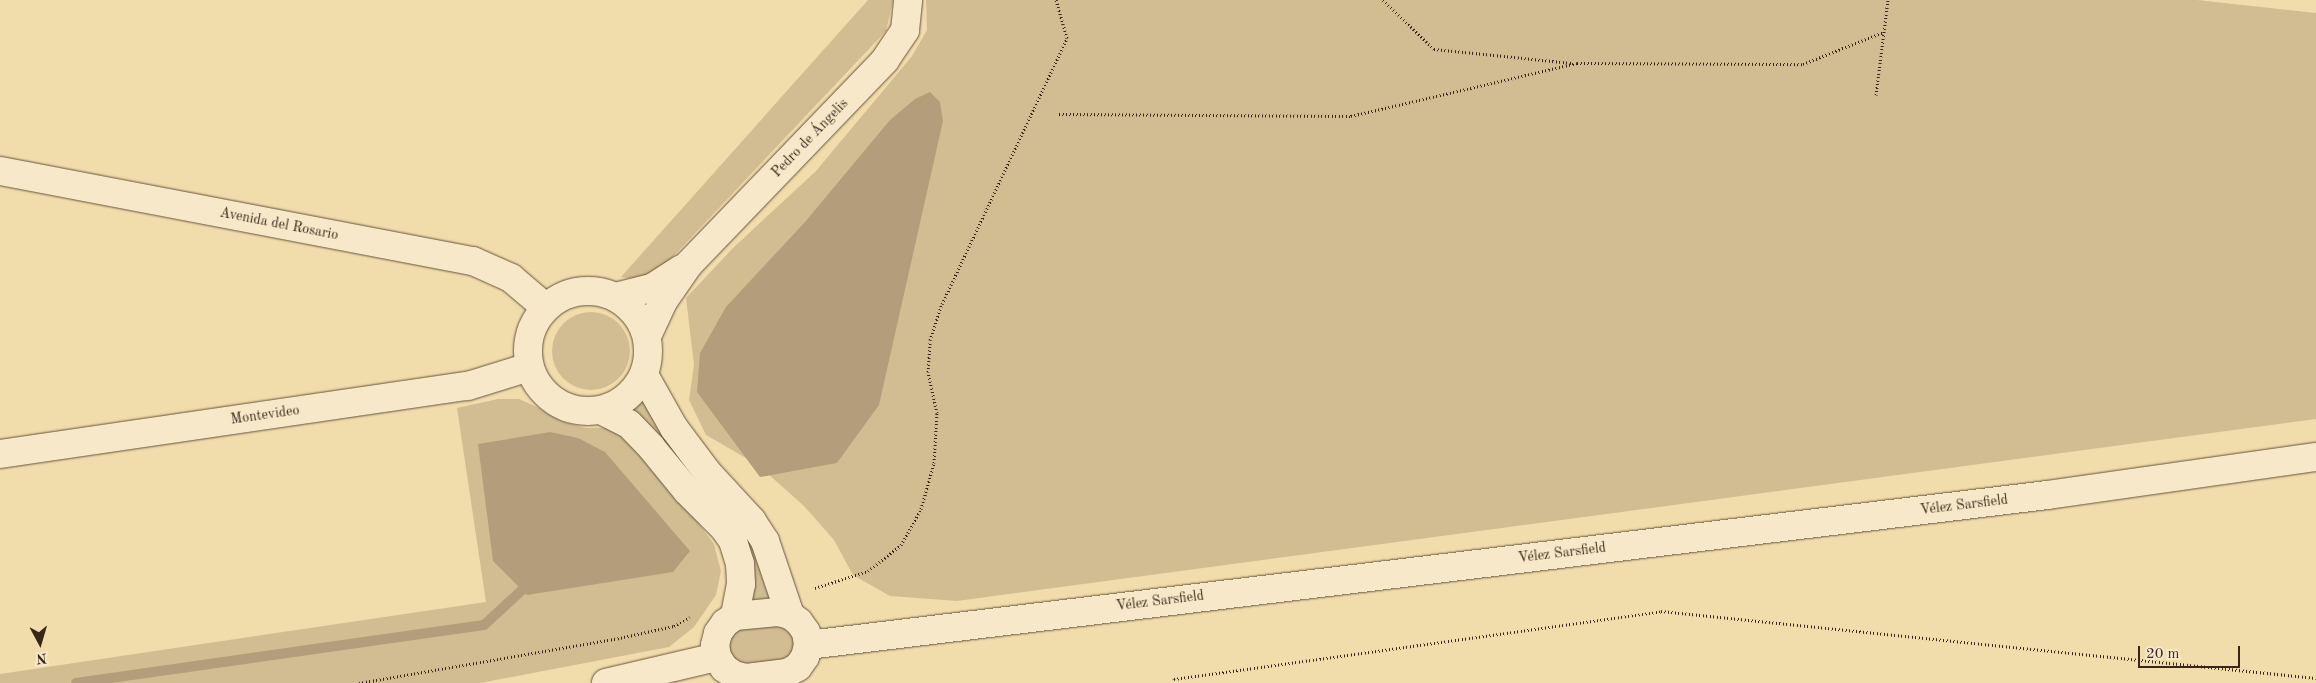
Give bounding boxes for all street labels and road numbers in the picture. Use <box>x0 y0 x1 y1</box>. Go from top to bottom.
street label: Pedro de Ángelis <box>768 95 852 181</box>
street label: Avenida del Rosario <box>218 204 340 244</box>
street label: Montevideo <box>229 402 301 428</box>
street label: Vélez Sarsfield <box>1919 491 2009 519</box>
street label: Vélez Sarsfield <box>1517 539 1607 567</box>
street label: Vélez Sarsfield <box>1115 587 1205 615</box>

